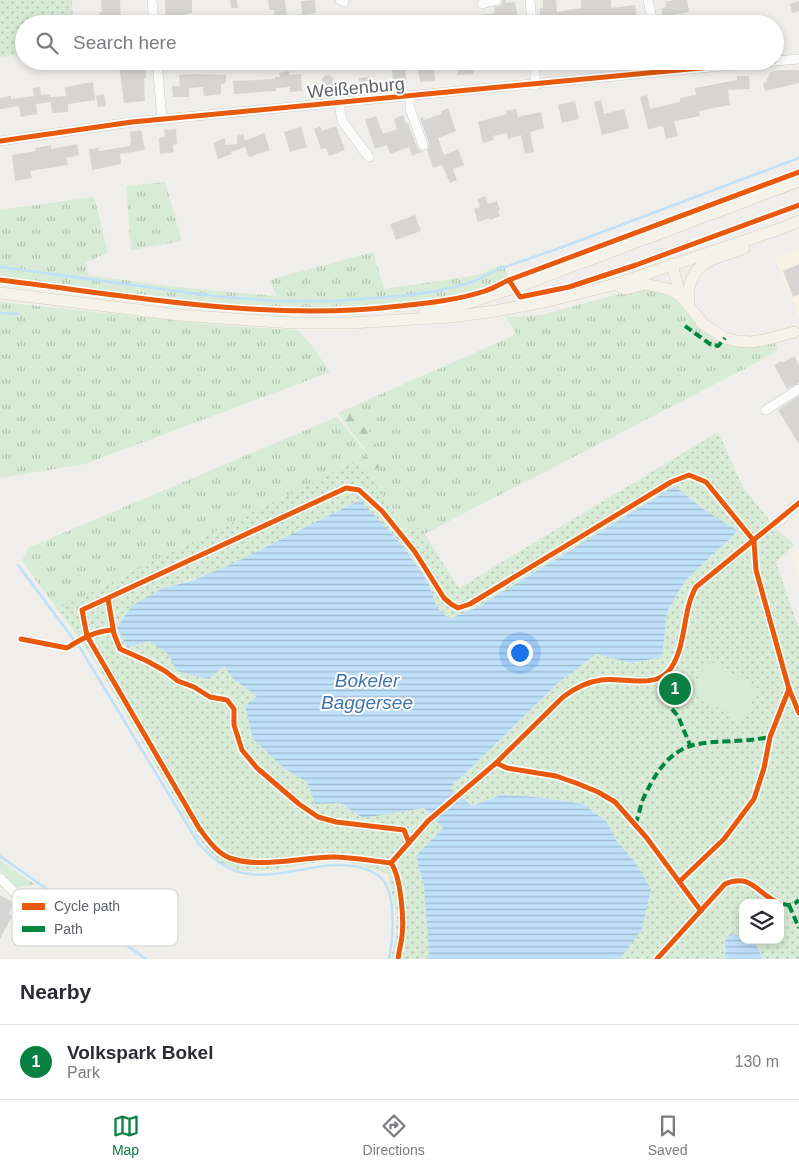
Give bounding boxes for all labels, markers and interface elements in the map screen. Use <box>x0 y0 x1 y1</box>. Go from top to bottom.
search box <box>15 15 784 70</box>
icon: search <box>33 29 61 57</box>
text: Search here <box>73 32 177 53</box>
street label: Weißenburg <box>306 74 406 102</box>
your location <box>507 640 533 666</box>
water label: Bokeler Baggersee <box>321 670 413 713</box>
pin: 1 <box>659 670 691 708</box>
legend <box>12 889 178 946</box>
text: Cycle path <box>54 898 120 914</box>
map controls <box>739 899 784 944</box>
button: layers <box>739 899 784 944</box>
text: Path <box>54 921 83 937</box>
text: Nearby <box>20 980 91 1003</box>
text: Volkspark Bokel <box>67 1042 213 1063</box>
text: 1 <box>32 1053 40 1070</box>
text: 130 m <box>735 1053 779 1070</box>
text: Park <box>67 1064 100 1081</box>
tab: Map <box>112 1112 140 1158</box>
tab: Directions <box>363 1112 425 1158</box>
tab: Saved <box>648 1112 687 1158</box>

